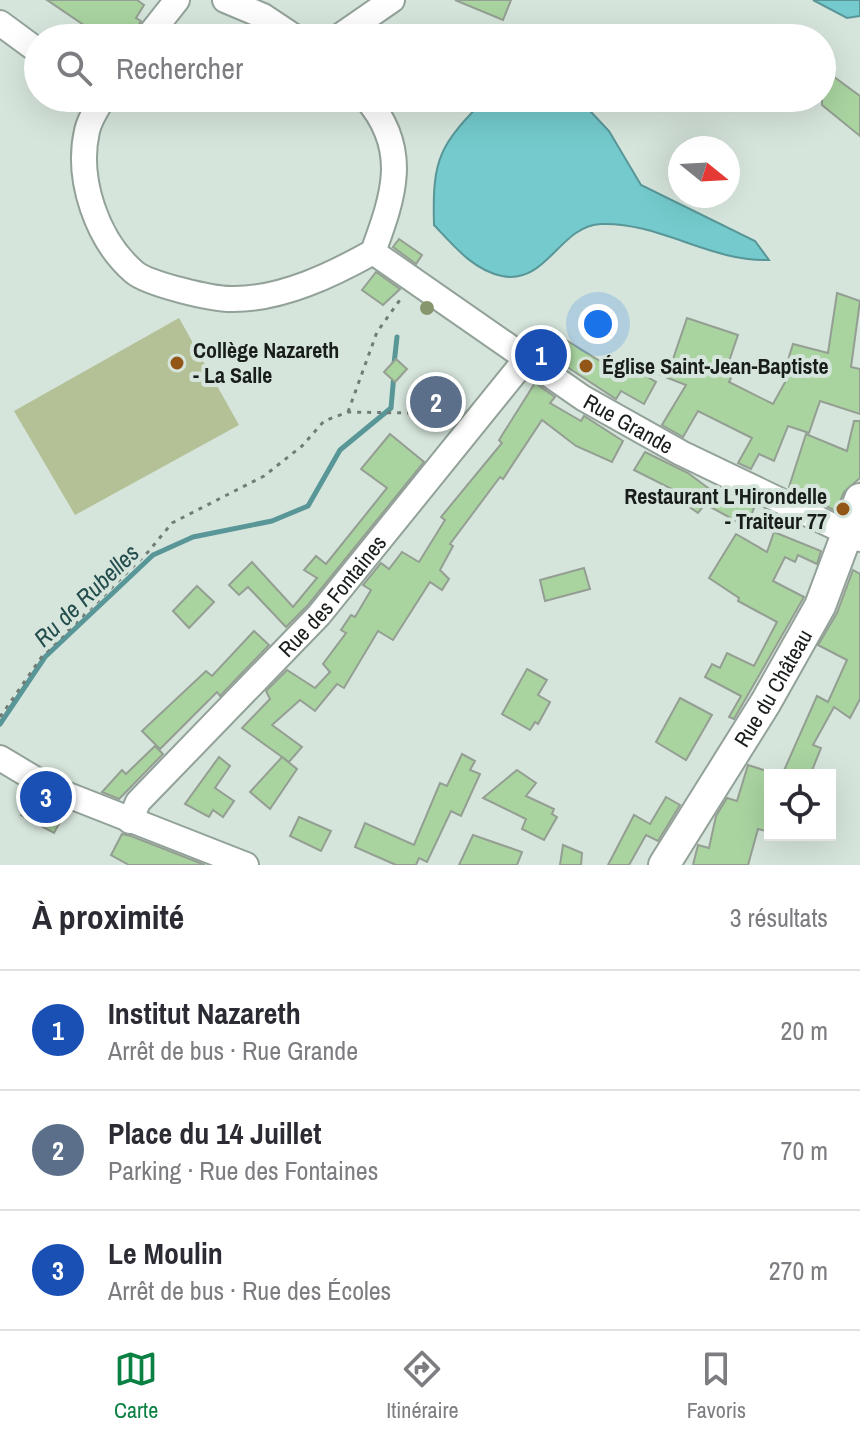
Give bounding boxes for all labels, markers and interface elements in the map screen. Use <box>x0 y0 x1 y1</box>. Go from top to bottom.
search box <box>24 24 836 112</box>
icon: search <box>52 46 96 90</box>
text: Rechercher <box>116 48 243 88</box>
north arrow <box>668 136 740 208</box>
your location <box>578 304 618 344</box>
pin: 1 <box>515 325 567 385</box>
place label: Collège Nazareth - La Salle <box>193 335 339 390</box>
place label: Église Saint-Jean-Baptiste <box>602 351 829 381</box>
marker: Collège Nazareth - La Salle <box>168 354 186 372</box>
marker: Église Saint-Jean-Baptiste <box>577 357 595 375</box>
pin: 2 <box>410 372 462 432</box>
street label: Rue Grande <box>578 386 679 461</box>
place label: Restaurant L'Hirondelle - Traiteur 77 <box>624 481 827 536</box>
marker: Restaurant L'Hirondelle - Traiteur 77 <box>834 500 852 518</box>
street label: Rue des Fontaines <box>272 529 393 663</box>
water label: Ru de Rubelles <box>26 537 146 653</box>
street label: Rue du Château <box>727 624 819 752</box>
pin: 3 <box>20 767 72 827</box>
map controls <box>764 769 836 841</box>
button: locate <box>764 769 836 841</box>
text: À proximité <box>32 894 184 940</box>
text: 3 résultats <box>730 900 828 935</box>
text: Institut Nazareth <box>108 993 301 1033</box>
text: 1 <box>52 1013 64 1048</box>
text: 20 m <box>781 1013 828 1048</box>
text: Arrêt de bus · Rue Grande <box>108 1033 358 1068</box>
text: Place du 14 Juillet <box>108 1113 321 1153</box>
text: 2 <box>52 1133 64 1168</box>
text: 70 m <box>781 1133 828 1168</box>
text: Parking · Rue des Fontaines <box>108 1153 378 1188</box>
text: Le Moulin <box>108 1233 223 1273</box>
text: 3 <box>52 1253 64 1288</box>
text: 270 m <box>769 1253 828 1288</box>
text: Arrêt de bus · Rue des Écoles <box>108 1273 391 1308</box>
tab: Carte <box>114 1347 158 1425</box>
tab: Itinéraire <box>386 1347 459 1425</box>
tab: Favoris <box>687 1347 746 1425</box>

